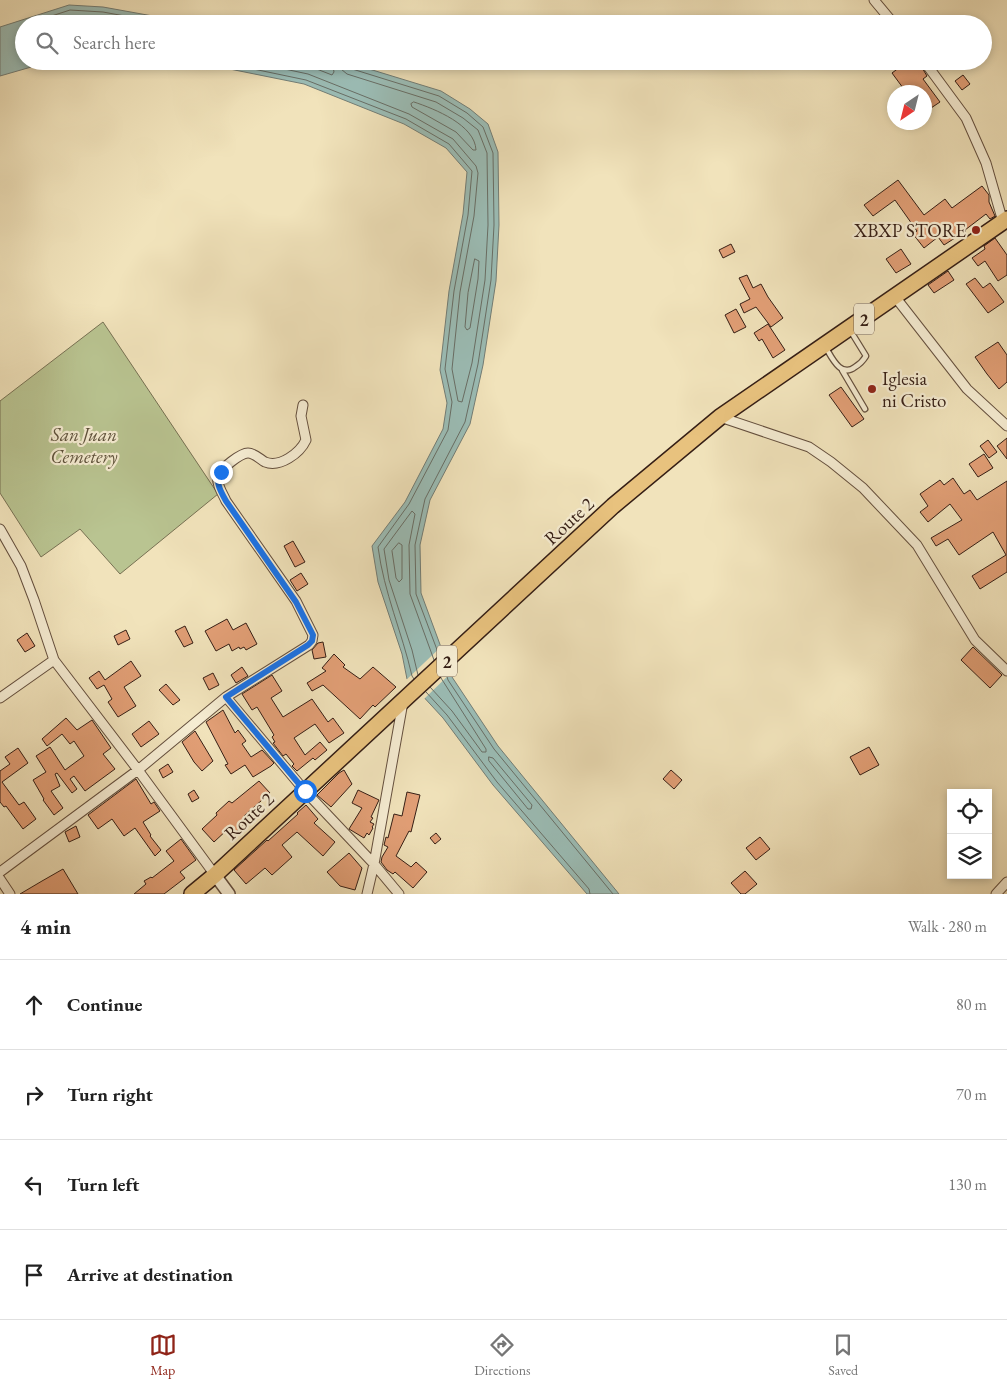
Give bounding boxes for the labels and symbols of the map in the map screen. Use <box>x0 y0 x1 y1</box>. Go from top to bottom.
north arrow <box>887 85 932 130</box>
place label: XBXP STORE <box>853 218 966 243</box>
marker: XBXP STORE <box>970 224 982 236</box>
road number: 2 <box>854 304 874 334</box>
place label: Iglesia ni Cristo <box>882 366 947 413</box>
marker: Iglesia ni Cristo <box>866 383 878 395</box>
park label: San Juan Cemetery <box>50 422 118 469</box>
route end <box>210 461 233 484</box>
street label: Route 2 <box>539 492 599 550</box>
road number: 2 <box>437 646 457 676</box>
route start <box>294 780 317 803</box>
street label: Route 2 <box>219 787 279 845</box>

